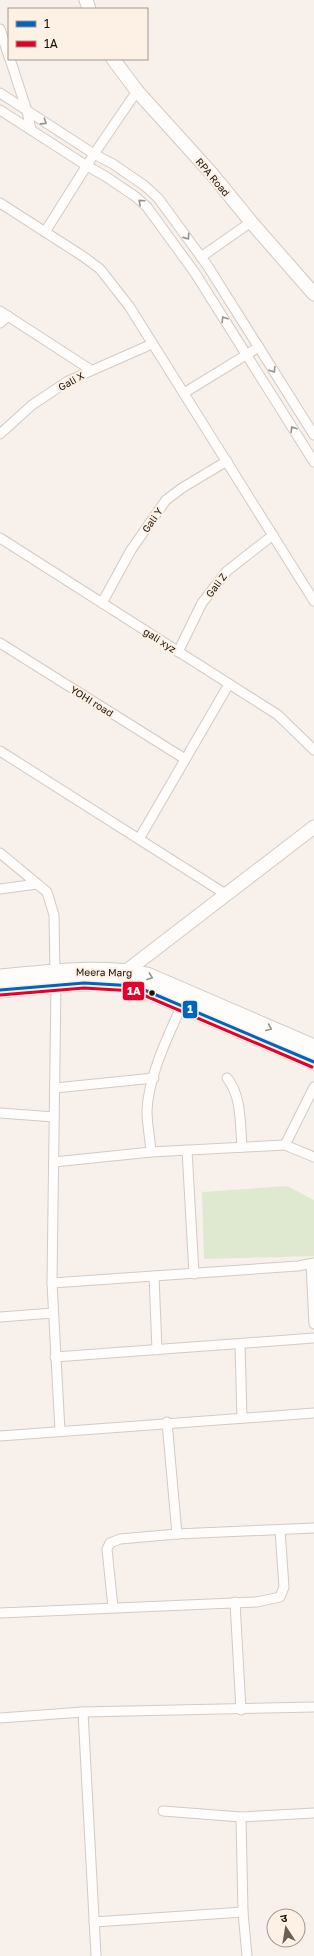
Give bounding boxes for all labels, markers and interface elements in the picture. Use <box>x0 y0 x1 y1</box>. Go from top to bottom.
legend <box>8 8 148 60</box>
text: 1 <box>44 16 50 31</box>
text: 1A <box>44 36 58 51</box>
one-way arrow <box>40 117 47 125</box>
street label: RPA Road <box>194 155 232 199</box>
one-way arrow <box>138 199 146 206</box>
one-way arrow <box>182 233 190 240</box>
one-way arrow <box>222 316 229 323</box>
one-way arrow <box>268 366 276 373</box>
street label: Gali X <box>56 369 86 393</box>
one-way arrow <box>291 426 298 433</box>
street label: Gali Y <box>139 505 165 535</box>
street label: Gali Z <box>203 571 229 599</box>
street label: gali xyz <box>141 625 179 655</box>
street label: YOHI road <box>68 683 116 719</box>
street label: Meera Marg <box>76 966 132 978</box>
one-way arrow <box>146 972 153 980</box>
line badge: 1A <box>122 981 145 1001</box>
text: 1A <box>127 984 141 997</box>
unlabelled marker <box>147 988 157 998</box>
line badge: 1 <box>182 1000 198 1019</box>
text: 1 <box>187 1002 193 1015</box>
one-way arrow <box>265 1023 273 1031</box>
north arrow <box>266 1908 306 1948</box>
text: उ <box>279 1911 289 1925</box>

